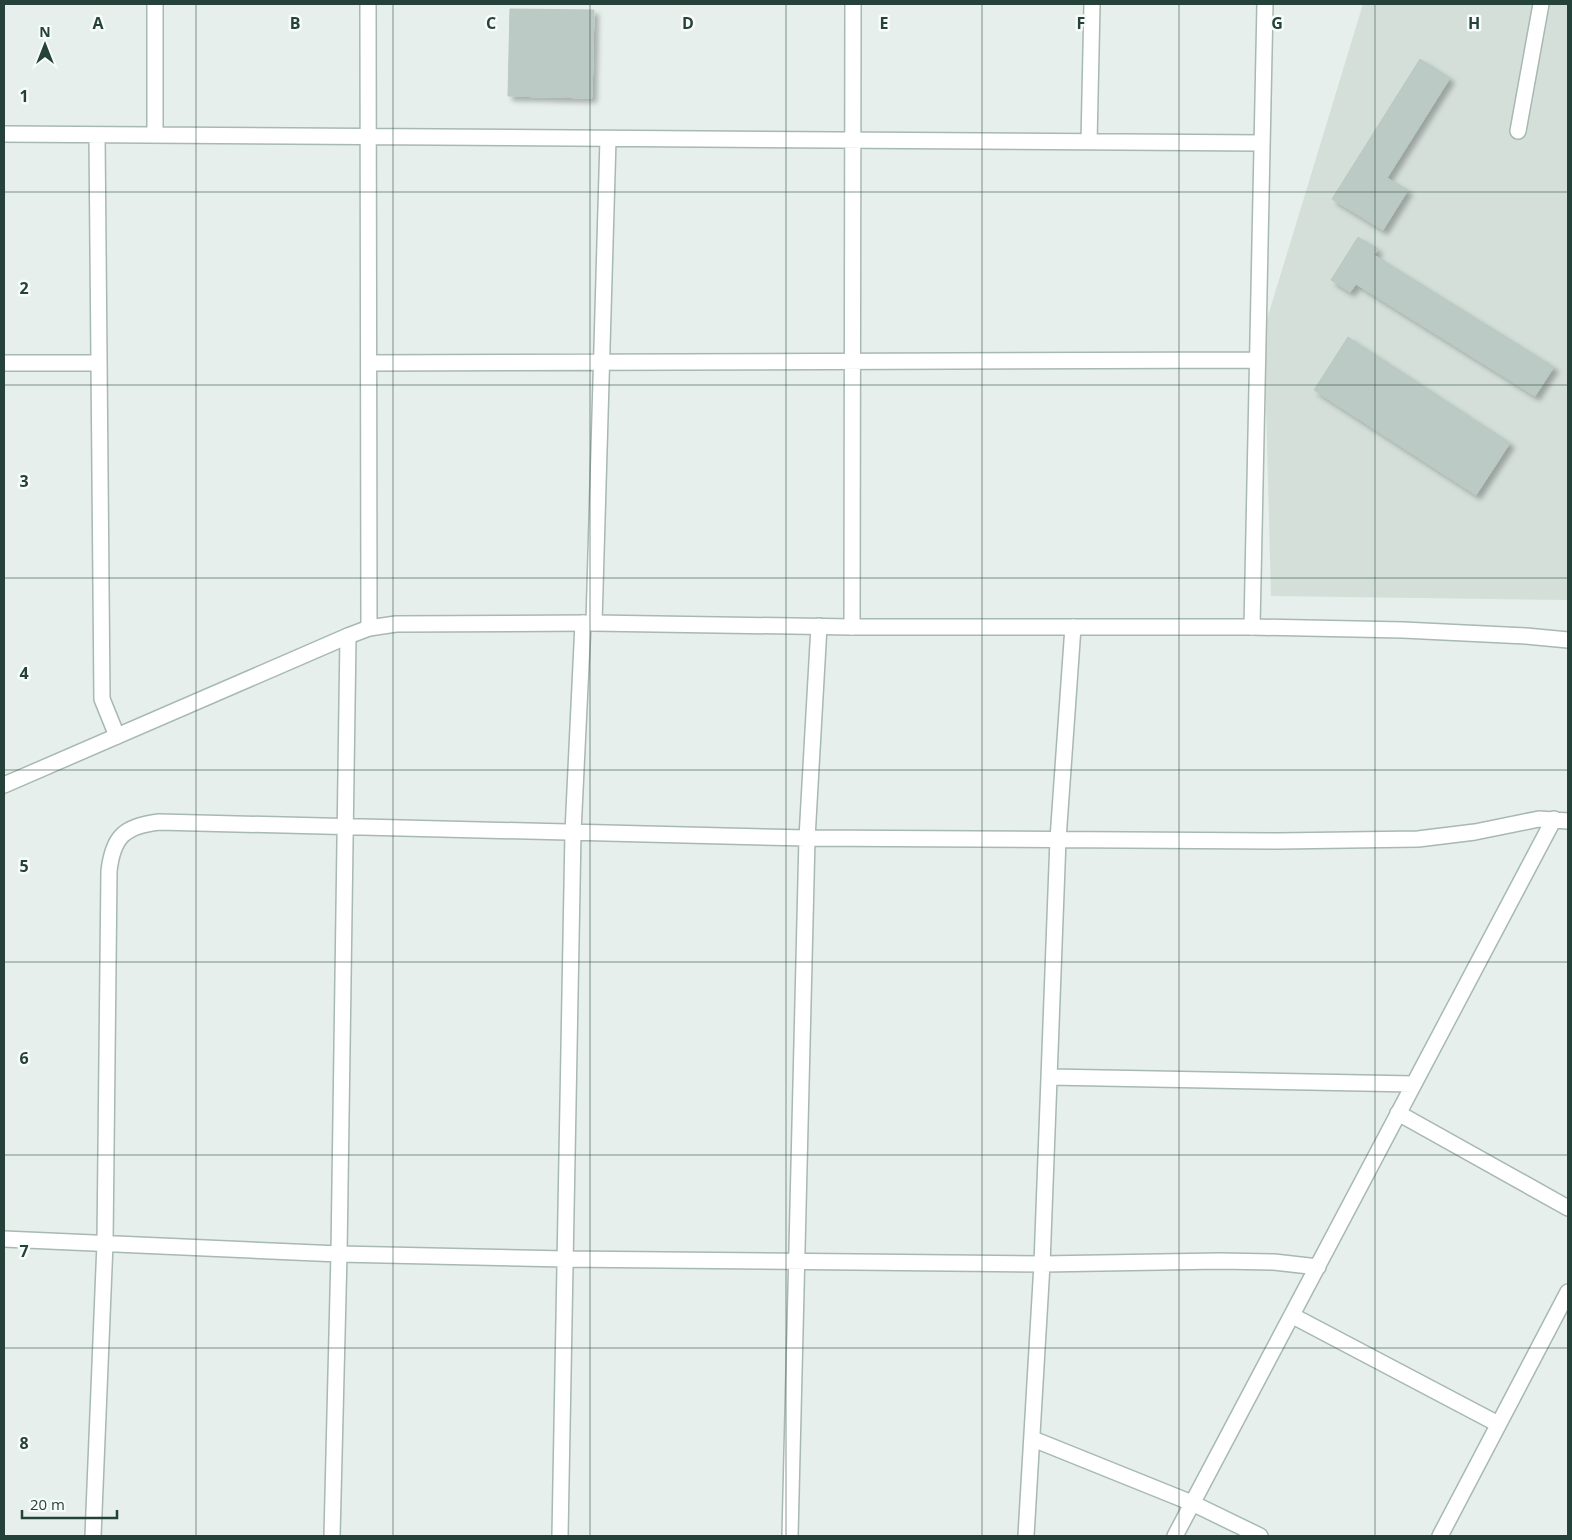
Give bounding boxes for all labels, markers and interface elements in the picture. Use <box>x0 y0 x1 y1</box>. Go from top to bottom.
text: A <box>92 12 104 34</box>
text: B <box>290 12 300 34</box>
text: C <box>486 12 496 34</box>
text: D <box>682 12 694 34</box>
text: E <box>880 12 889 34</box>
text: F <box>1077 12 1085 34</box>
text: G <box>1271 12 1283 34</box>
text: H <box>1468 12 1480 34</box>
north arrow <box>20 20 70 70</box>
text: N <box>39 22 51 41</box>
text: 1 <box>19 85 29 107</box>
text: 2 <box>19 277 29 299</box>
text: 3 <box>19 470 29 492</box>
text: 4 <box>19 662 29 684</box>
text: 5 <box>19 855 29 877</box>
text: 6 <box>19 1047 29 1069</box>
text: 7 <box>19 1240 29 1262</box>
text: 8 <box>19 1432 29 1454</box>
scale bar <box>22 1488 118 1520</box>
text: 20 m <box>30 1494 65 1514</box>

